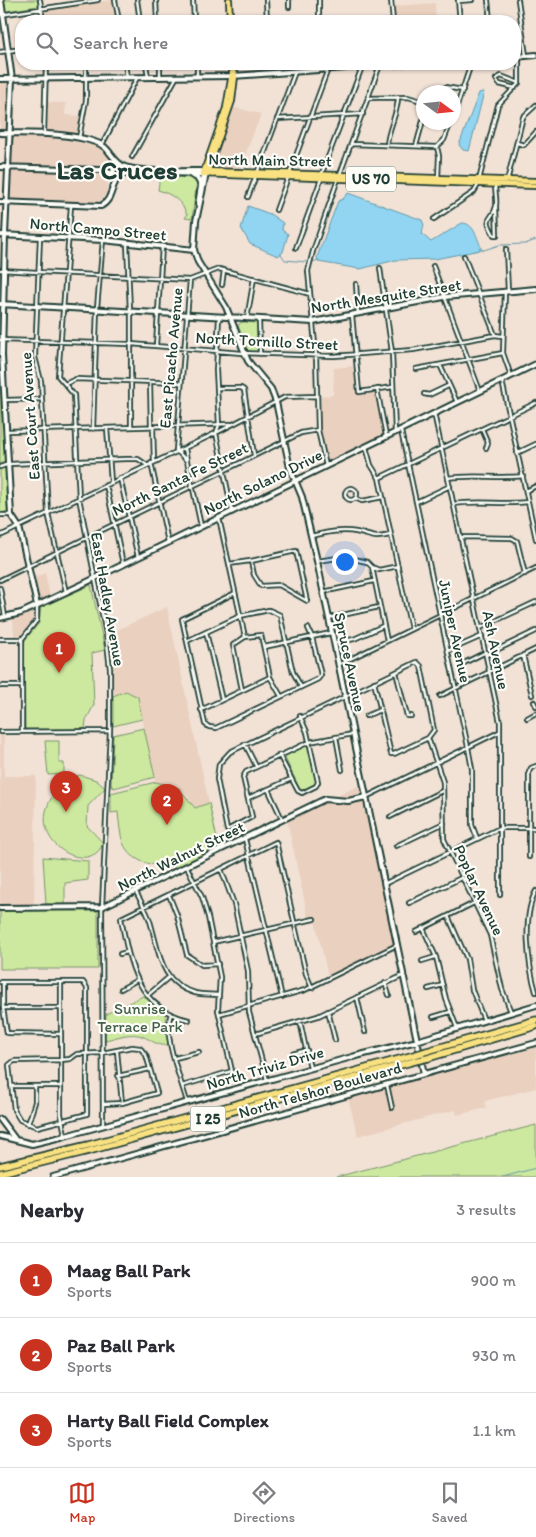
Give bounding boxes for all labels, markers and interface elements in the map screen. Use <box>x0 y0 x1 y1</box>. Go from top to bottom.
search box <box>15 15 521 70</box>
icon: search <box>33 29 61 57</box>
text: Search here <box>73 31 168 54</box>
north arrow <box>416 85 461 130</box>
street label: North Main Street <box>208 149 332 171</box>
district label: Las Cruces <box>56 154 178 186</box>
road number: US 70 <box>346 166 396 192</box>
street label: North Campo Street <box>29 214 167 244</box>
street label: North Mesquite Street <box>310 275 462 317</box>
street label: East Picacho Avenue <box>155 287 187 429</box>
street label: North Tornillo Street <box>195 328 339 354</box>
street label: East Court Avenue <box>16 351 44 480</box>
street label: North Santa Fe Street <box>109 438 251 520</box>
street label: North Solano Drive <box>200 445 326 519</box>
street label: East Hadley Avenue <box>87 531 129 668</box>
your location <box>332 549 358 575</box>
street label: Juniper Avenue <box>435 578 475 685</box>
street label: Ash Avenue <box>478 609 514 691</box>
street label: Spruce Avenue <box>330 611 370 713</box>
pin: 1 <box>43 632 75 673</box>
pin: 3 <box>50 771 82 812</box>
pin: 2 <box>151 784 183 825</box>
street label: North Walnut Street <box>114 817 248 895</box>
street label: Poplar Avenue <box>450 842 508 938</box>
park label: Sunrise Terrace Park <box>97 999 183 1036</box>
street label: North Triviz Drive <box>204 1042 326 1094</box>
street label: North Telshor Boulevard <box>236 1058 404 1122</box>
road number: I 25 <box>190 1106 226 1132</box>
text: Nearby <box>20 1197 84 1222</box>
text: 3 results <box>456 1200 516 1219</box>
text: Maag Ball Park <box>67 1259 190 1282</box>
text: 1 <box>32 1271 40 1290</box>
text: 900 m <box>471 1271 516 1290</box>
text: Sports <box>67 1282 112 1301</box>
text: Paz Ball Park <box>67 1334 175 1357</box>
text: 2 <box>32 1346 40 1365</box>
text: 930 m <box>472 1346 516 1365</box>
text: Sports <box>67 1357 112 1376</box>
text: Harty Ball Field Complex <box>67 1409 269 1432</box>
text: 3 <box>32 1421 40 1440</box>
text: 1.1 km <box>472 1421 516 1440</box>
text: Sports <box>67 1432 112 1451</box>
tab: Map <box>68 1479 96 1526</box>
tab: Directions <box>233 1479 295 1526</box>
tab: Saved <box>432 1479 468 1526</box>

